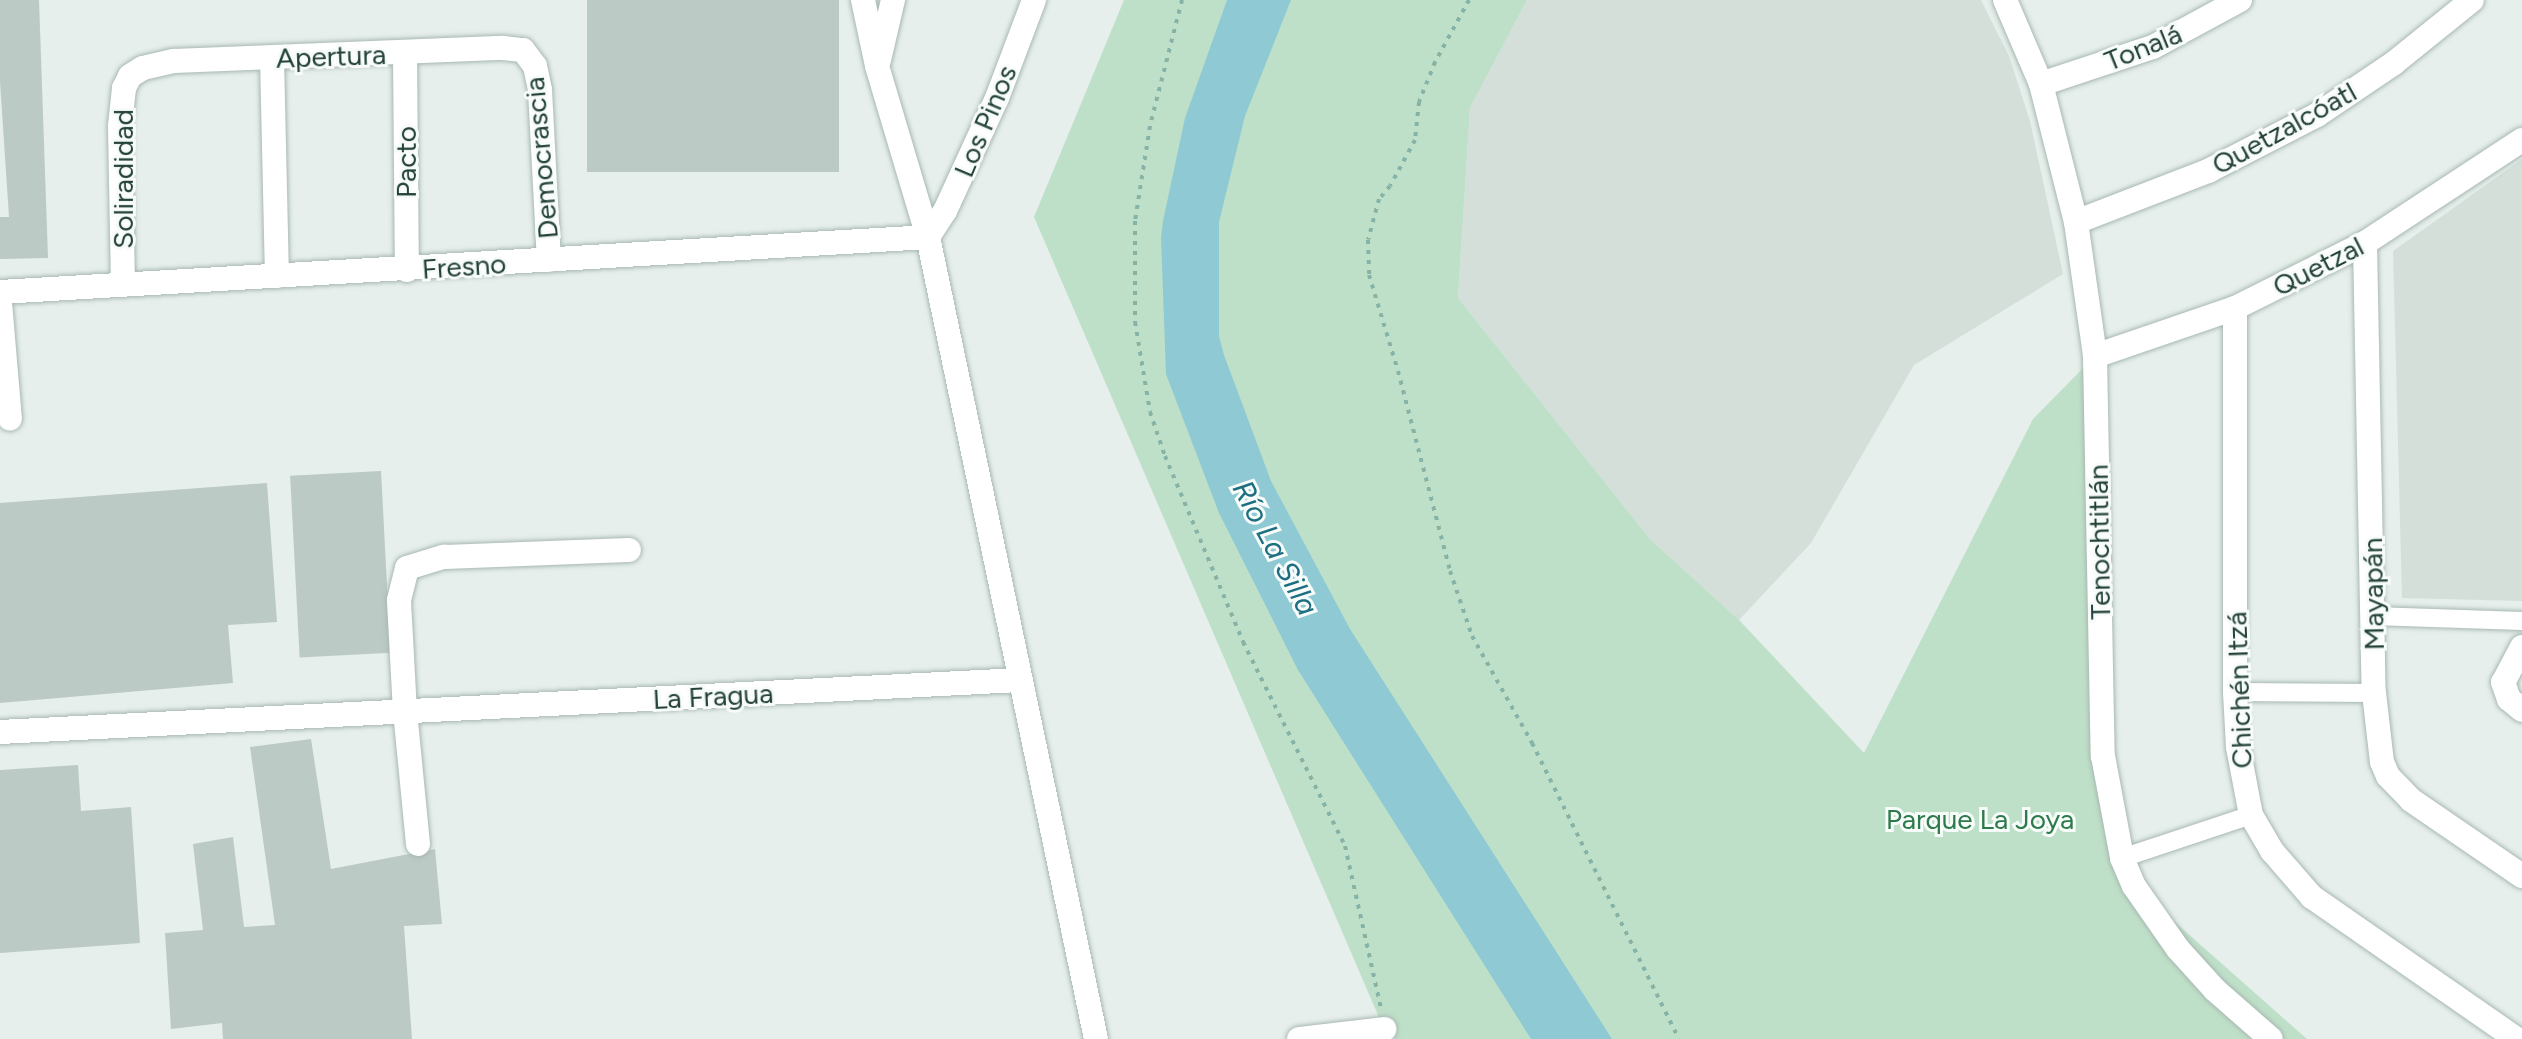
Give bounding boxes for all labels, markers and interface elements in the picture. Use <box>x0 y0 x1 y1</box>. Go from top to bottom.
street label: Tonalá <box>2099 16 2187 78</box>
street label: Apertura <box>275 37 387 75</box>
street label: Los Pinos <box>946 60 1024 182</box>
street label: Quetzalcóatl <box>2206 75 2362 181</box>
street label: Democrascia <box>517 76 565 240</box>
street label: Soliradidad <box>106 109 140 249</box>
street label: Pacto <box>389 126 423 198</box>
street label: Quetzal <box>2267 229 2369 303</box>
street label: Fresno <box>421 246 507 286</box>
street label: Tenochtitlán <box>2081 464 2117 620</box>
water label: Río La Silla <box>1224 474 1326 622</box>
street label: Mayapán <box>2355 537 2391 651</box>
street label: Chichén Itzá <box>2219 611 2259 769</box>
street label: La Fragua <box>652 676 774 716</box>
park label: Parque La Joya <box>1886 802 2074 836</box>

